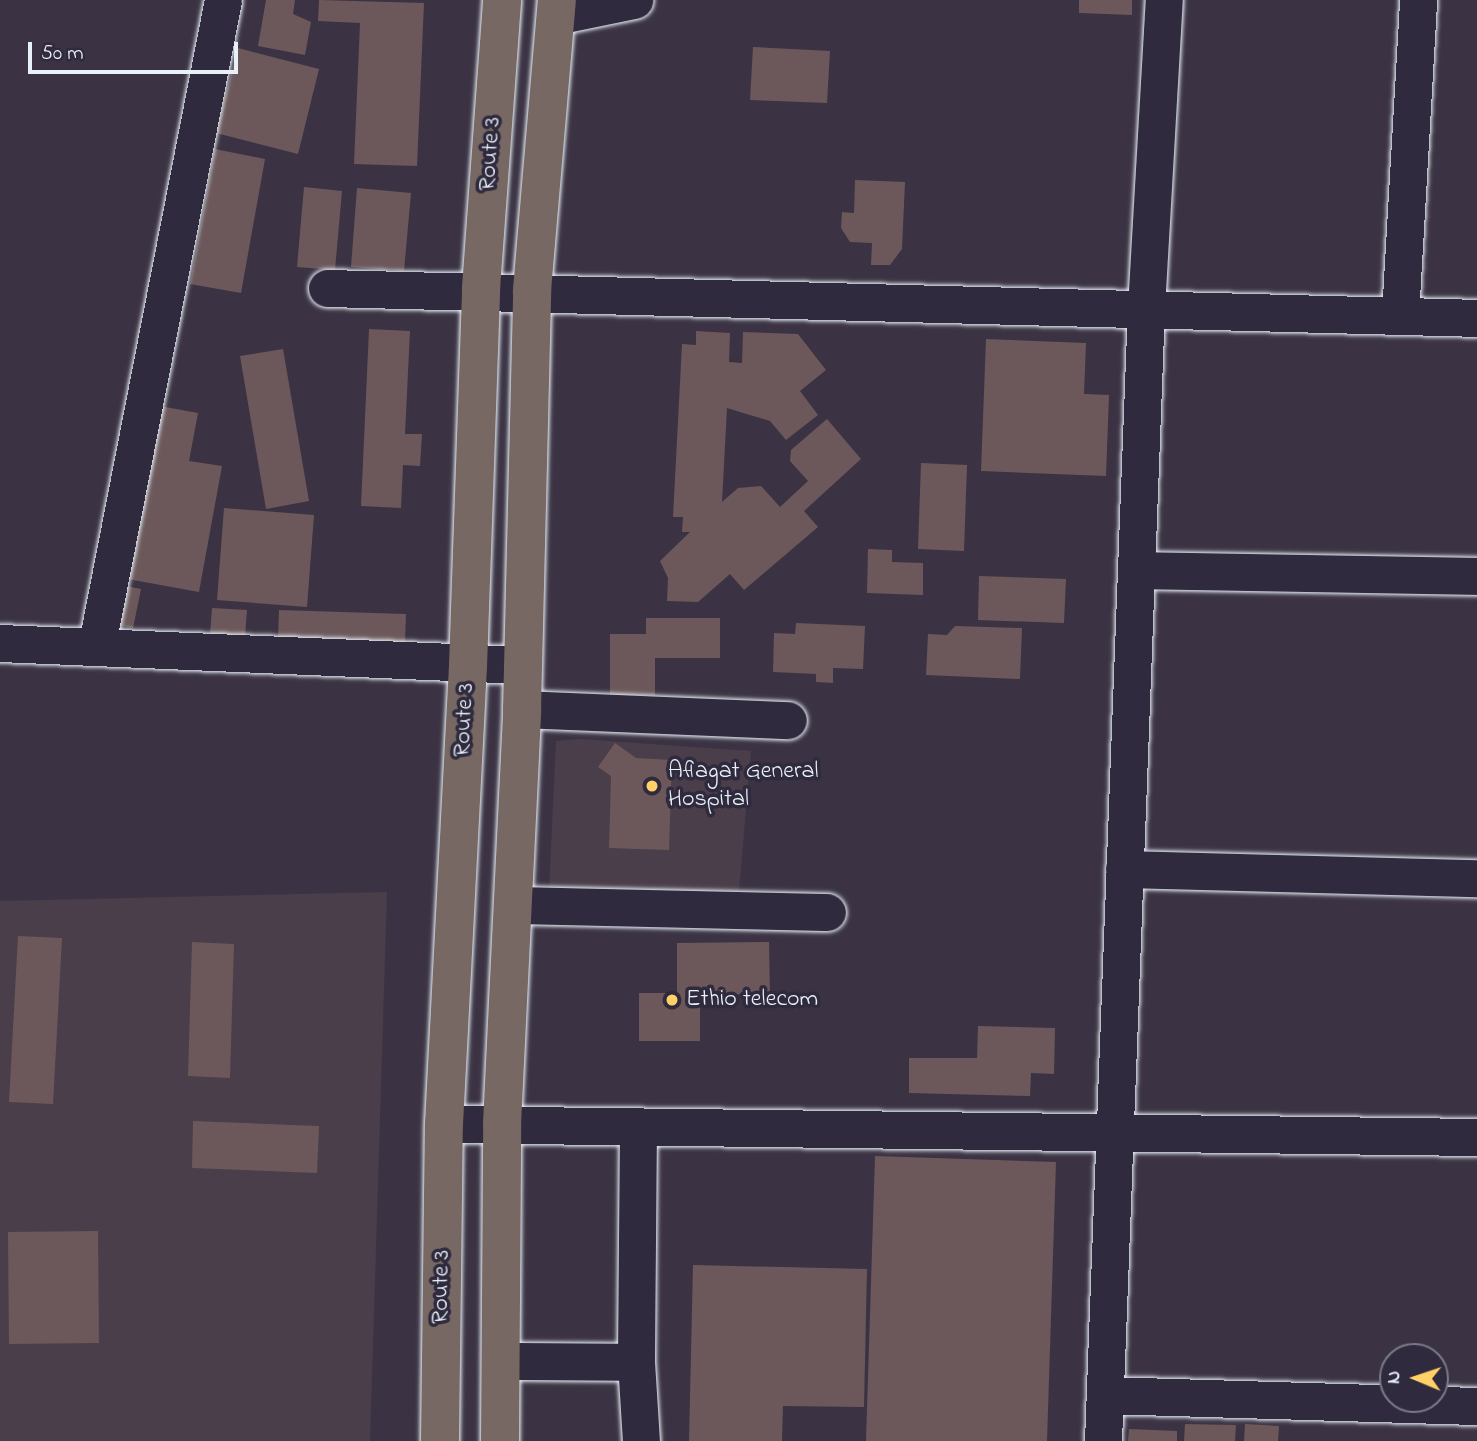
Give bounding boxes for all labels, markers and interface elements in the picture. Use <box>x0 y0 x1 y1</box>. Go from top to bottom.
scale bar <box>32 28 242 72</box>
text: 50 m <box>41 39 84 69</box>
street label: Route 3 <box>474 116 508 192</box>
street label: Route 3 <box>449 682 481 758</box>
place label: Aflagat General Hospital <box>668 758 818 814</box>
marker: Aflagat General Hospital <box>642 776 662 796</box>
place label: Ethio telecom <box>686 986 818 1014</box>
marker: Ethio telecom <box>664 992 680 1008</box>
street label: Route 3 <box>427 1250 457 1324</box>
north arrow <box>1379 1343 1449 1413</box>
text: N <box>1381 1370 1408 1384</box>

